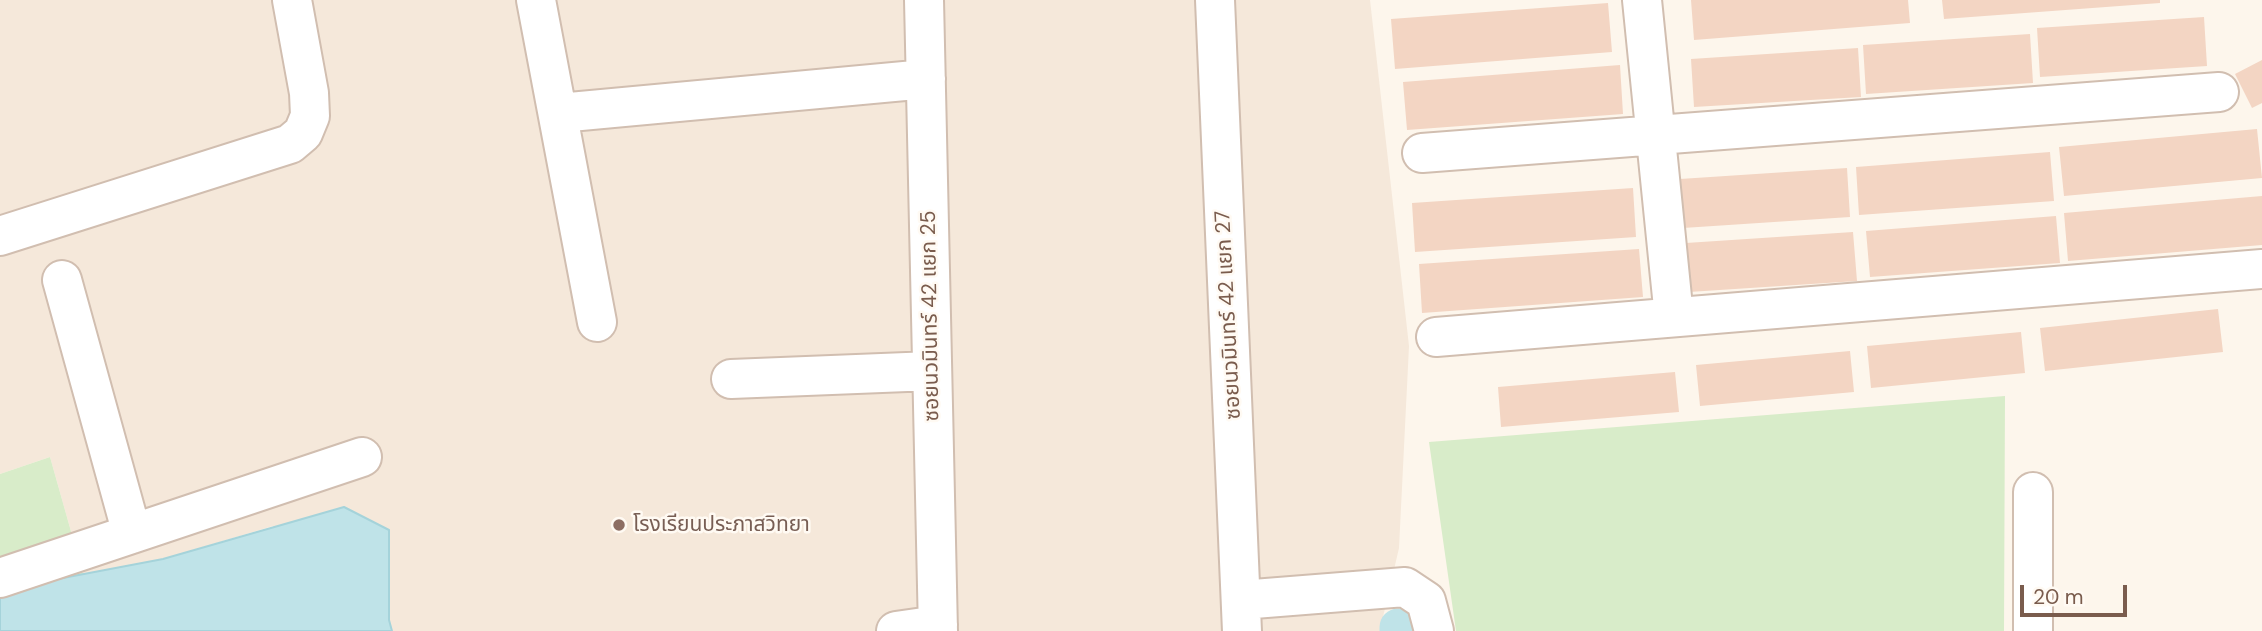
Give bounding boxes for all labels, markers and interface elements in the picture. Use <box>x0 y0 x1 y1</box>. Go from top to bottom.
street label: ซอยนวมินทร์ 42 แยก 25 <box>917 210 945 422</box>
street label: ซอยนวมินทร์ 42 แยก 27 <box>1211 210 1247 420</box>
place label: โรงเรียนประภาสวิทยา <box>633 512 810 538</box>
marker: โรงเรียนประภาสวิทยา <box>611 517 627 533</box>
scale bar <box>2024 572 2131 616</box>
text: 20 m <box>2033 583 2084 611</box>

